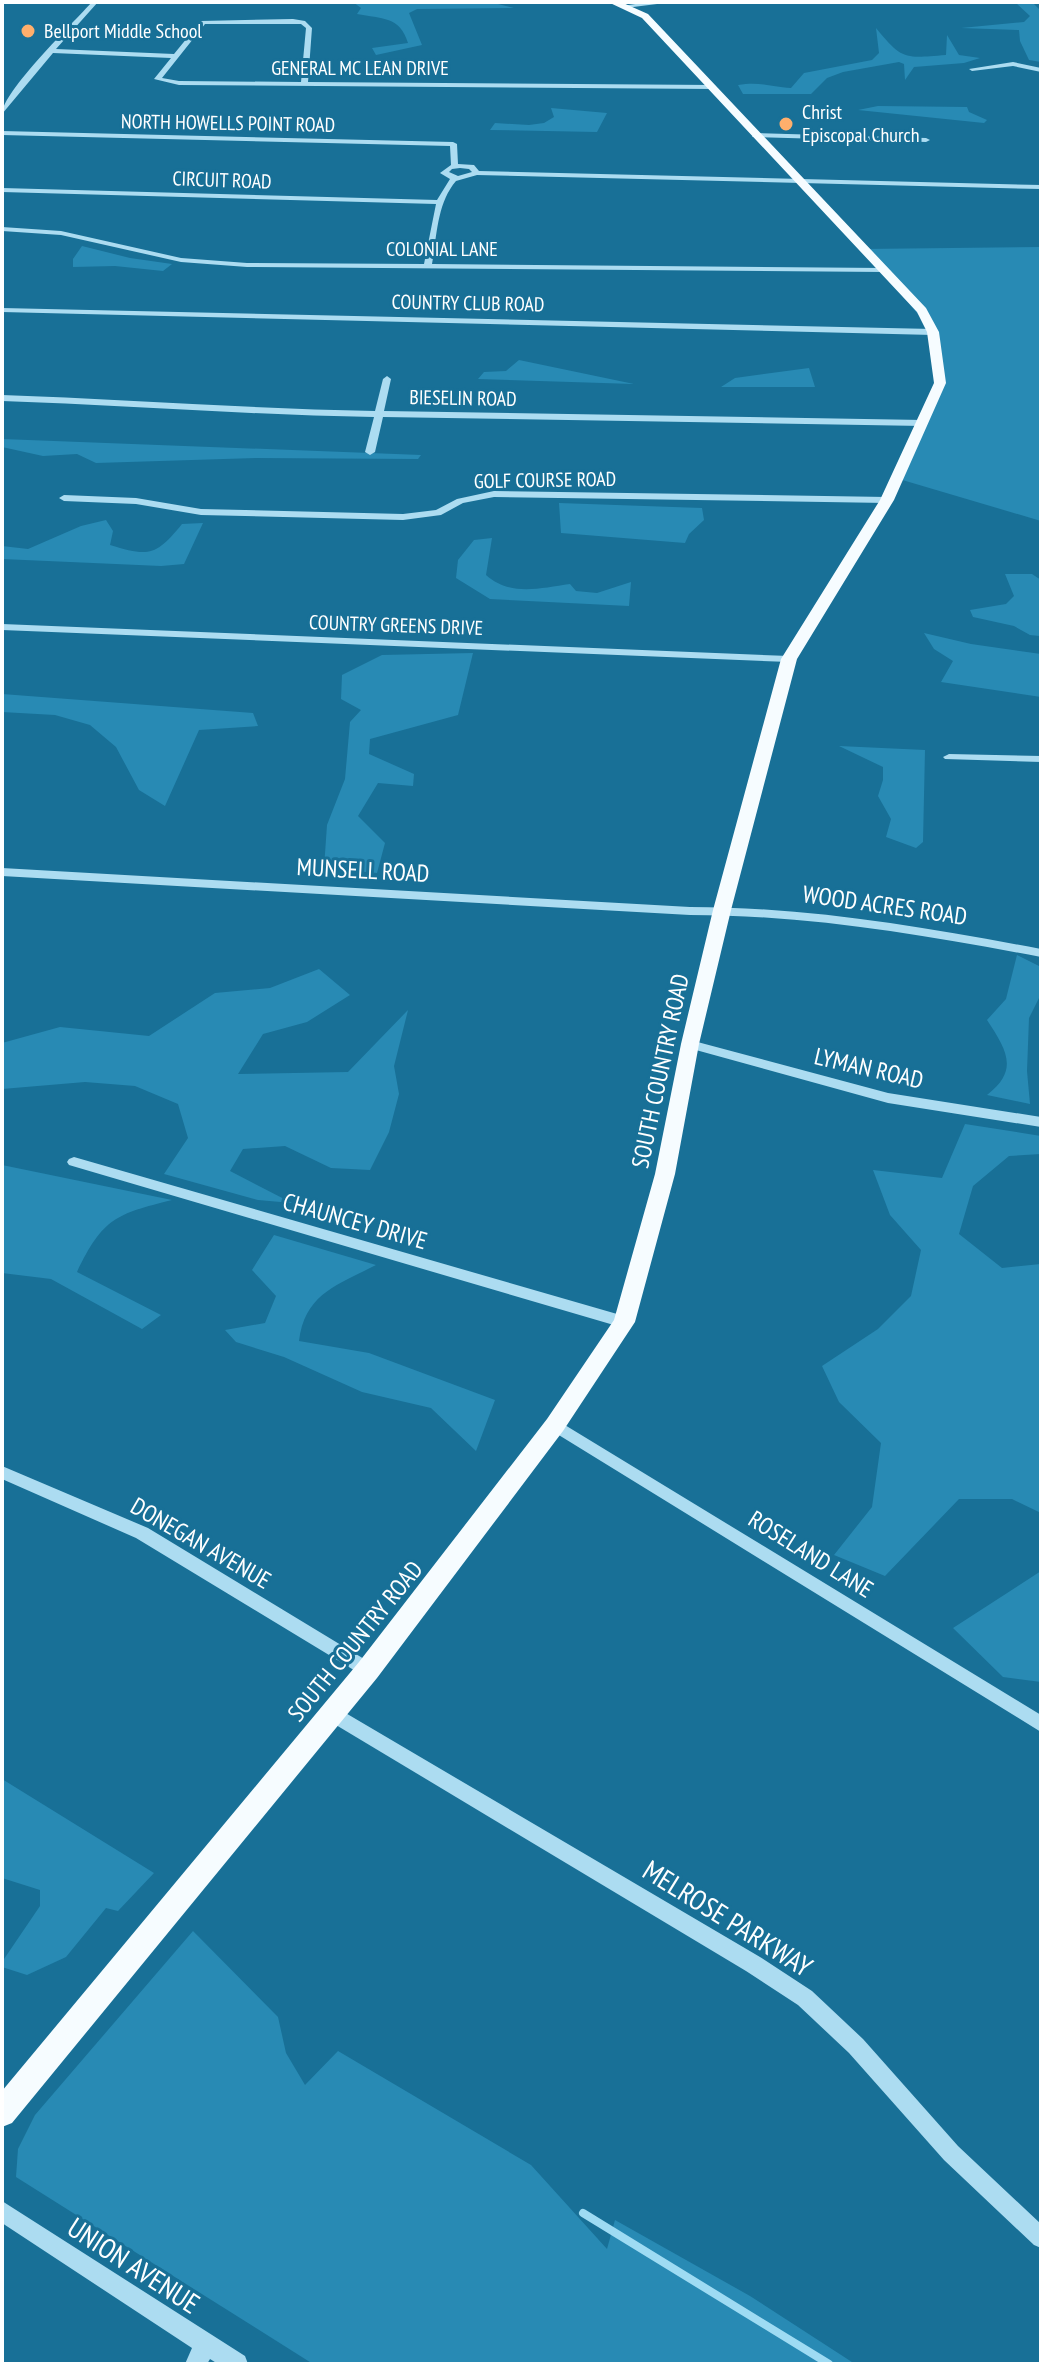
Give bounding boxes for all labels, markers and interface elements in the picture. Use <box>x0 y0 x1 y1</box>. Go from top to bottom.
place label: Bellport Middle School <box>44 18 202 44</box>
marker: Bellport Middle School <box>19 22 37 40</box>
street label: GENERAL MC LEAN DRIVE <box>271 55 449 81</box>
place label: Christ Episcopal Church <box>802 99 919 148</box>
street label: NORTH HOWELLS POINT ROAD <box>121 108 335 138</box>
marker: Christ Episcopal Church <box>777 115 795 133</box>
street label: CIRCUIT ROAD <box>172 165 272 195</box>
street label: COLONIAL LANE <box>386 236 498 262</box>
street label: COUNTRY CLUB ROAD <box>392 289 544 317</box>
street label: BIESELIN ROAD <box>409 384 517 412</box>
street label: GOLF COURSE ROAD <box>474 466 616 494</box>
street label: COUNTRY GREENS DRIVE <box>308 609 484 641</box>
street label: MUNSELL ROAD <box>296 851 430 889</box>
street label: WOOD ACRES ROAD <box>801 878 969 932</box>
street label: SOUTH COUNTRY ROAD <box>624 971 696 1171</box>
street label: LYMAN ROAD <box>811 1040 927 1096</box>
street label: CHAUNCEY DRIVE <box>279 1186 431 1256</box>
street label: DONEGAN AVENUE <box>125 1490 277 1596</box>
street label: ROSELAND LANE <box>743 1503 879 1605</box>
street label: SOUTH COUNTRY ROAD <box>281 1554 429 1728</box>
street label: MELROSE PARKWAY <box>636 1851 820 1985</box>
street label: UNION AVENUE <box>61 2208 207 2322</box>

